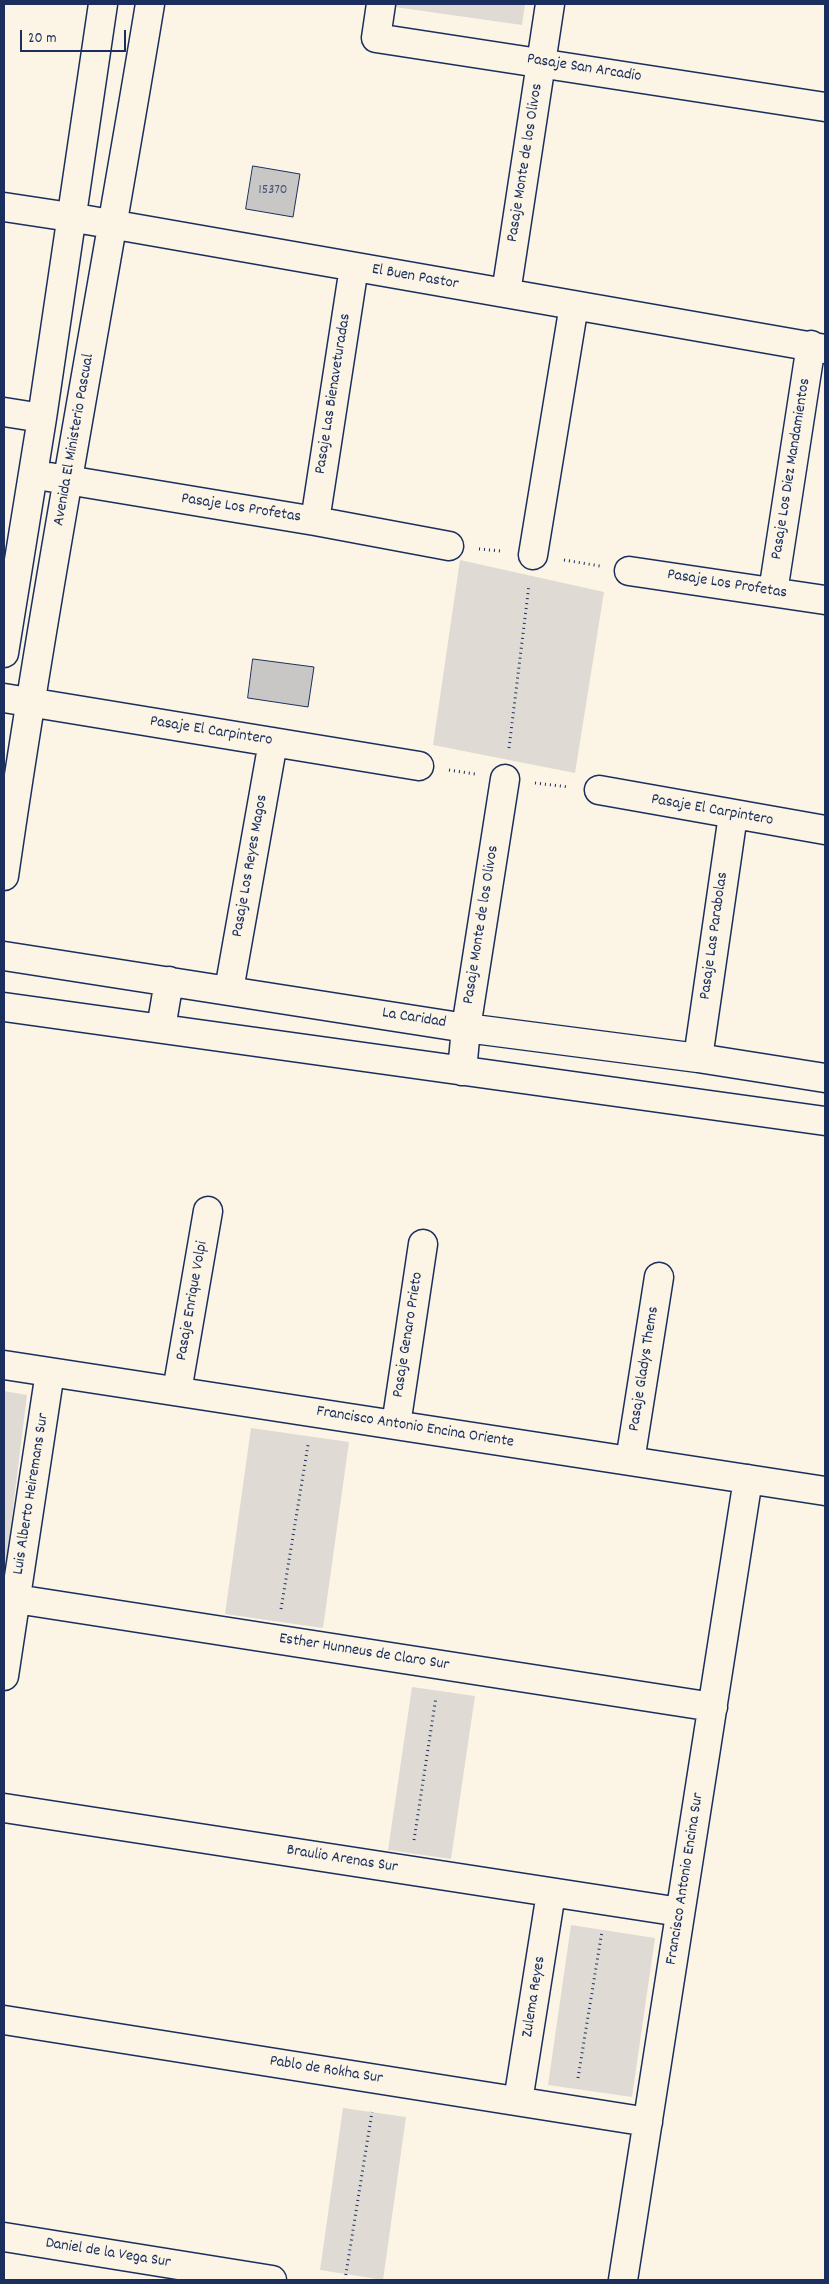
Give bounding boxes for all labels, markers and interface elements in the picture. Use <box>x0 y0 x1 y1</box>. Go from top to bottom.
scale bar <box>22 20 129 52</box>
text: 20 m <box>28 28 56 50</box>
street label: Pasaje San Arcadio <box>525 50 643 88</box>
street label: Pasaje Monte de los Olivos <box>504 82 548 244</box>
house number: 15370 <box>259 183 287 199</box>
street label: El Buen Pastor <box>370 261 460 295</box>
street label: Pasaje Las Bienaveturadas <box>312 312 356 476</box>
street label: Avenida El Ministerio Pascual <box>50 353 100 527</box>
street label: Pasaje Los Diez Mandamientos <box>768 377 816 561</box>
street label: Pasaje Los Profetas <box>180 490 302 528</box>
street label: Pasaje Los Profetas <box>666 566 788 604</box>
street label: Pasaje El Carpintero <box>148 713 274 751</box>
street label: Pasaje El Carpintero <box>649 791 775 831</box>
street label: Pasaje Los Reyes Magos <box>229 793 273 939</box>
street label: Pasaje Monte de los Olivos <box>460 844 504 1006</box>
street label: Pasaje Las Parabolas <box>697 871 733 1001</box>
street label: La Caridad <box>381 1004 447 1034</box>
street label: Pasaje Enrique Volpi <box>173 1240 213 1362</box>
street label: Pasaje Genaro Prieto <box>390 1271 428 1399</box>
street label: Pasaje Gladys Thems <box>626 1305 664 1433</box>
street label: Francisco Antonio Encina Oriente <box>315 1403 515 1453</box>
street label: Luis Alberto Heiremans Sur <box>10 1412 54 1576</box>
street label: Esther Hunneus de Claro Sur <box>278 1630 450 1676</box>
street label: Francisco Antonio Encina Sur <box>663 1792 709 1966</box>
street label: Braulio Arenas Sur <box>285 1842 399 1878</box>
street label: Zulema Reyes <box>519 1955 551 2039</box>
street label: Pablo de Rokha Sur <box>268 2053 384 2089</box>
street label: Daniel de la Vega Sur <box>44 2235 172 2273</box>

